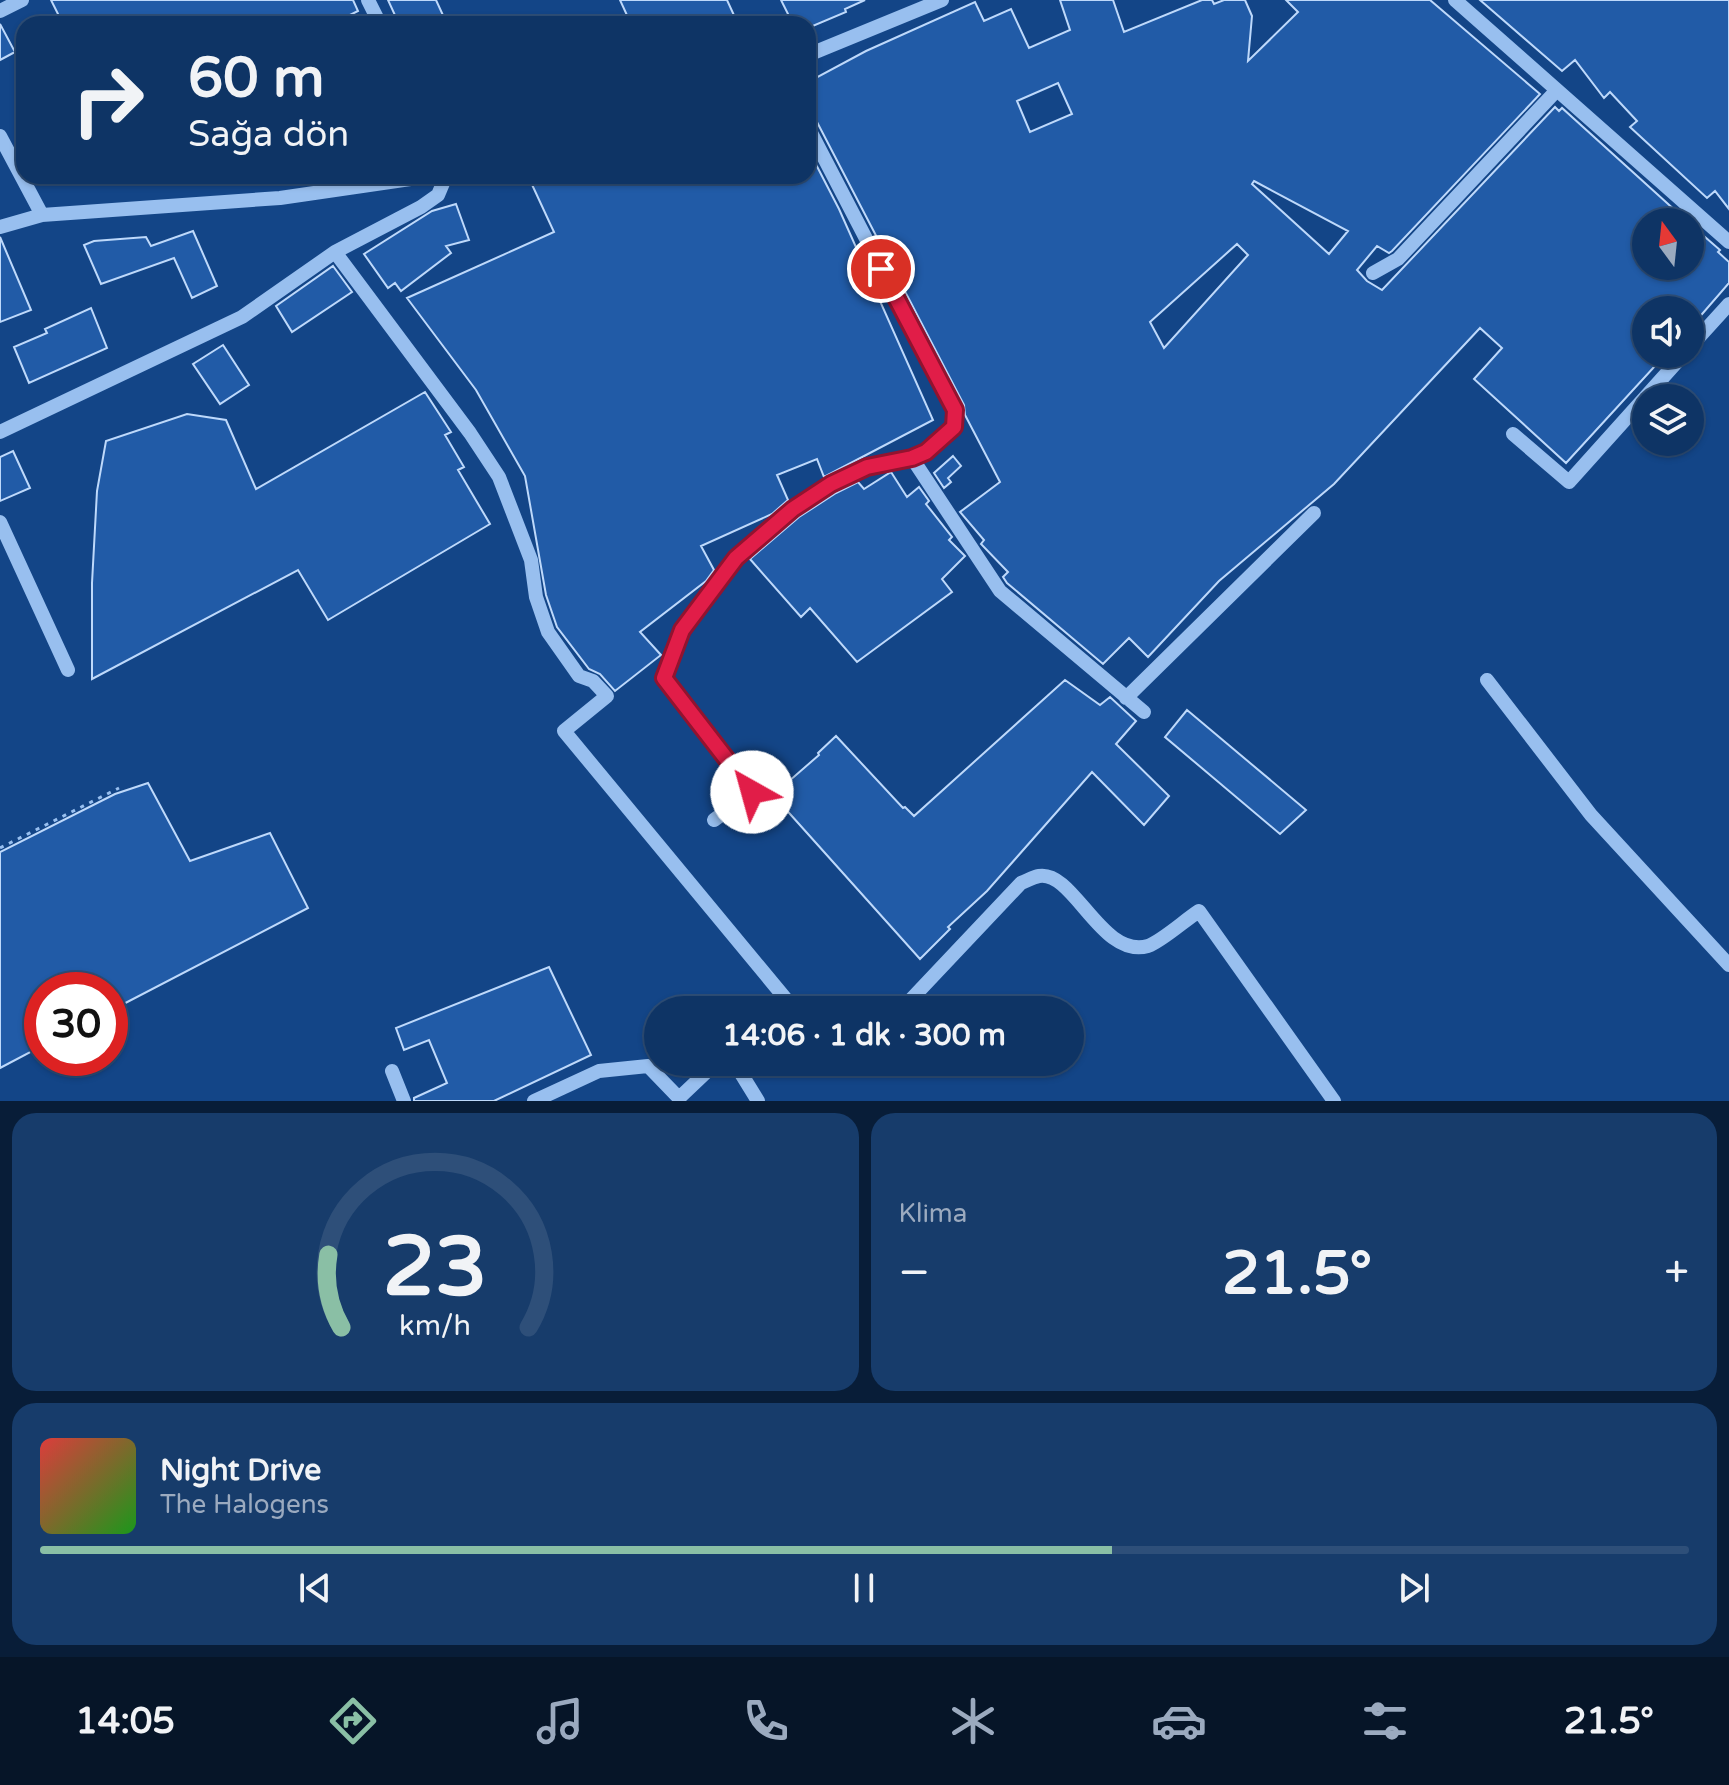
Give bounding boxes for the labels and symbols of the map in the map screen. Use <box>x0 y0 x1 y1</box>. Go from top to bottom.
north arrow <box>1632 208 1704 280</box>
pin <box>847 235 915 303</box>
position arrow <box>710 750 794 834</box>
speed limit sign: 30 <box>24 972 128 1076</box>

